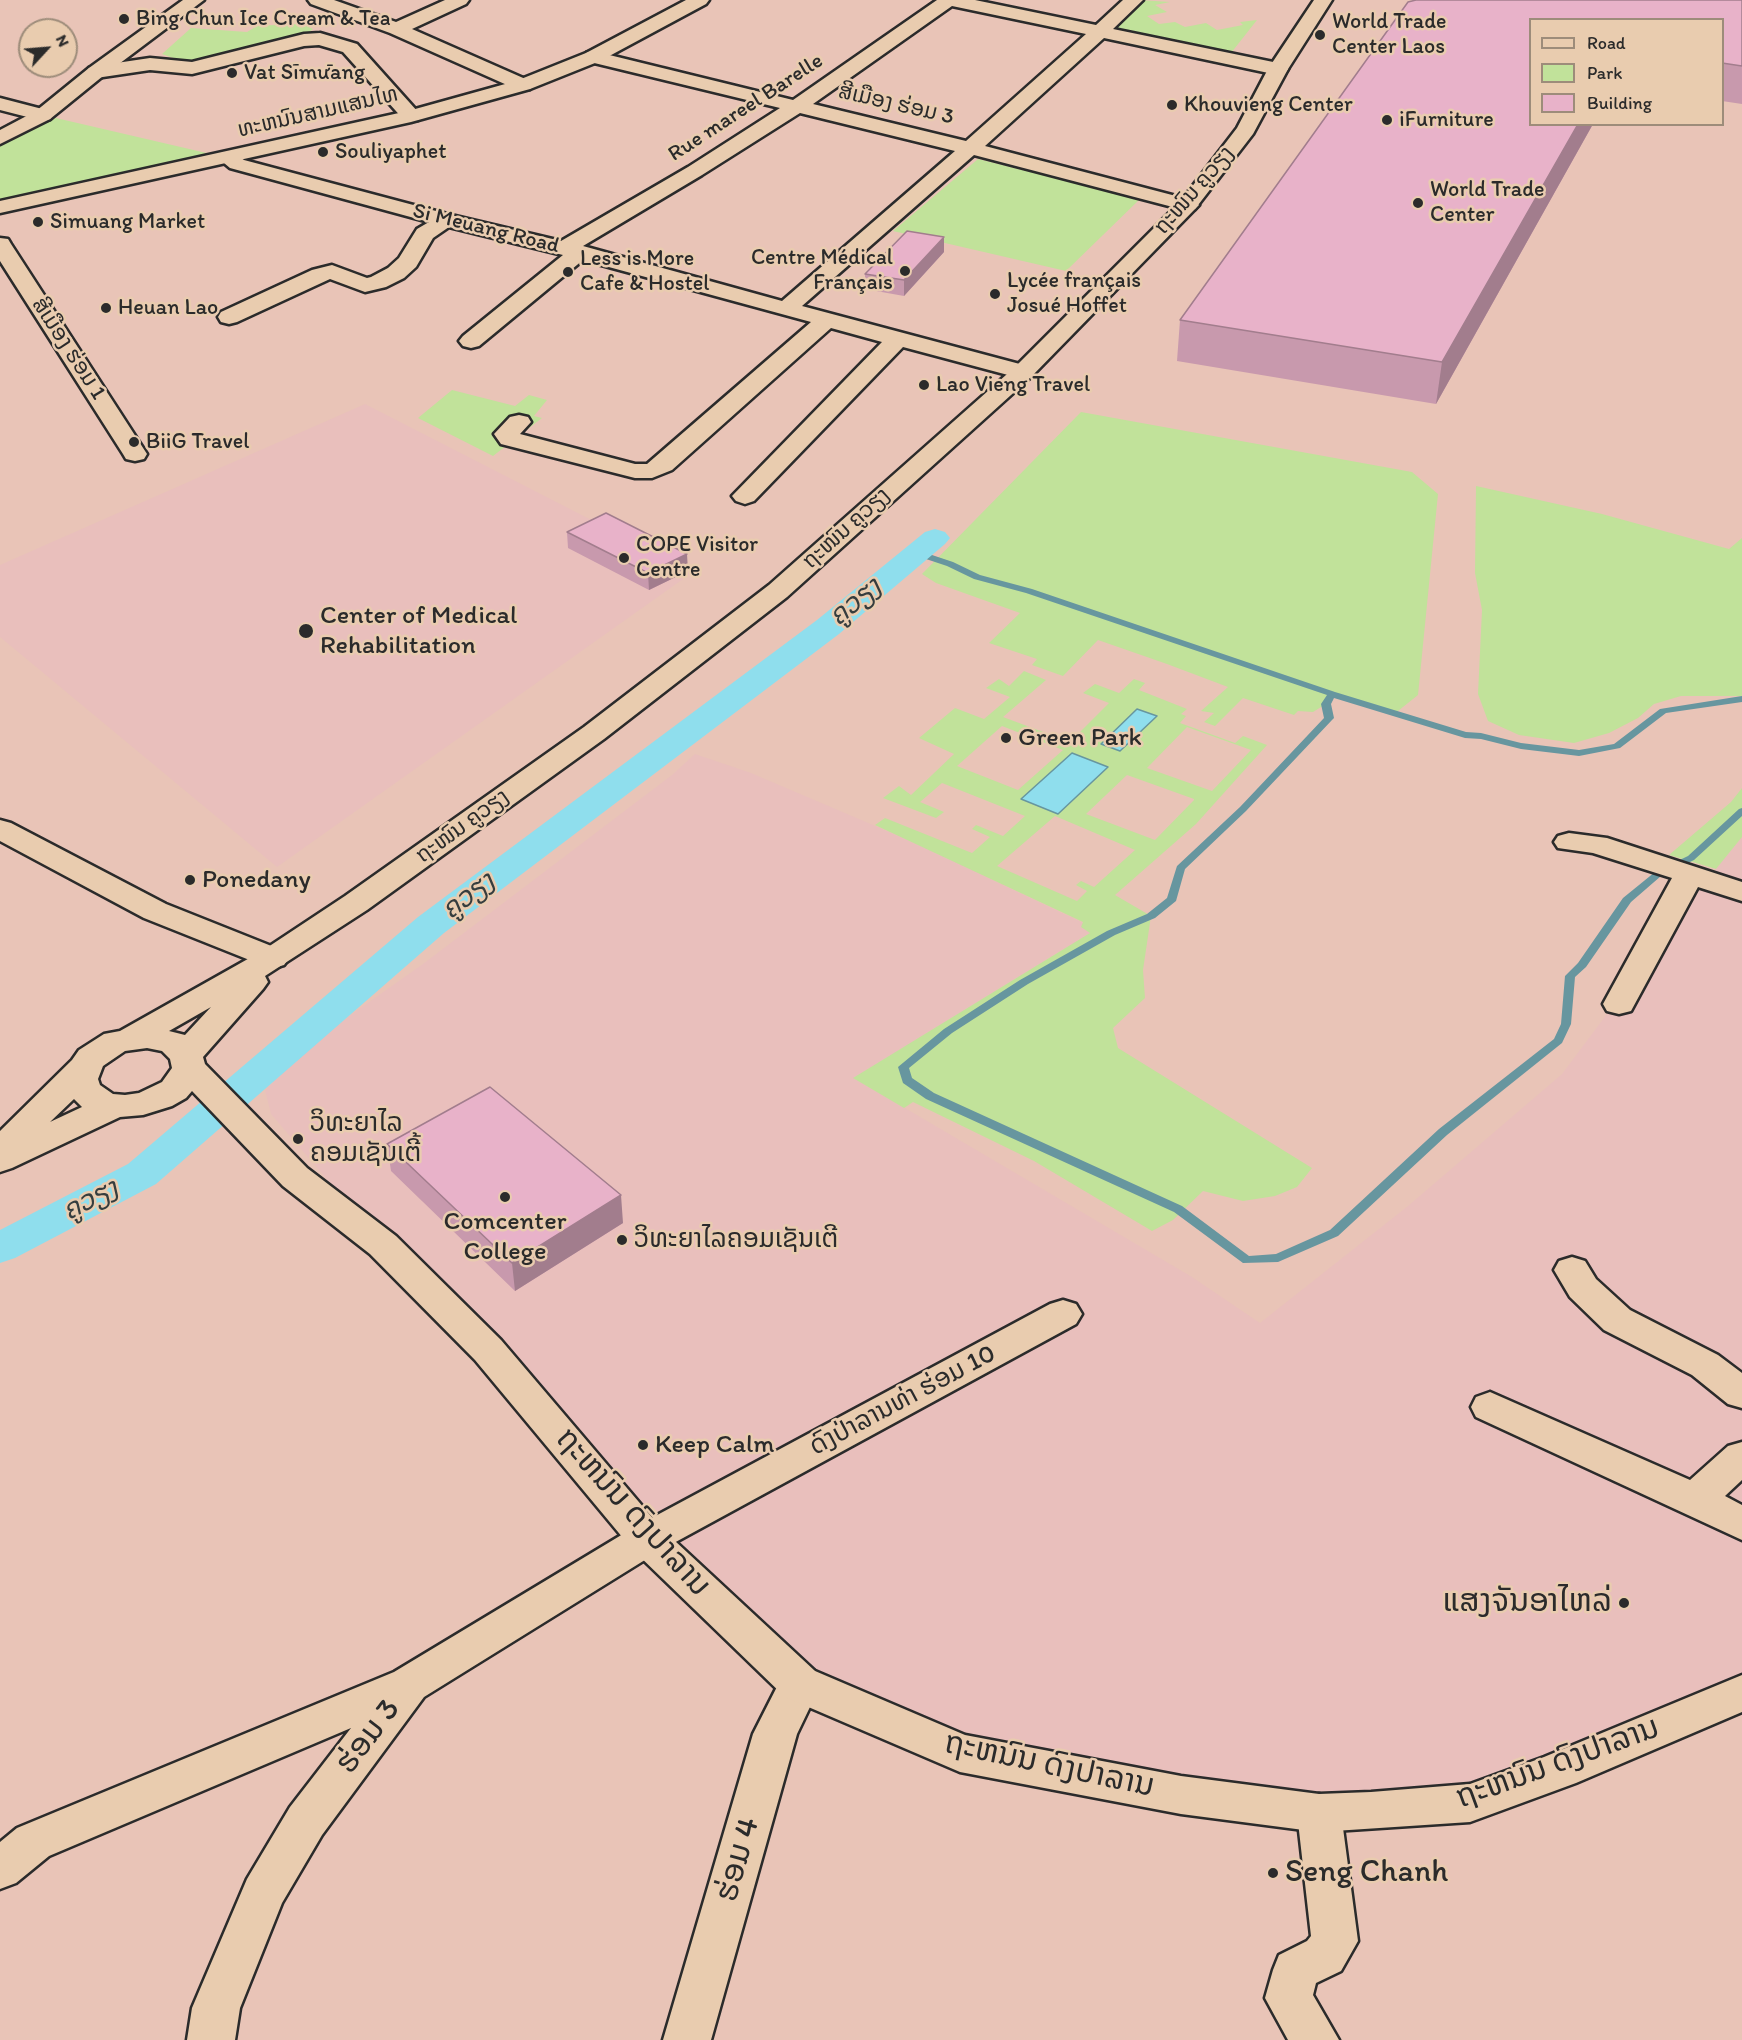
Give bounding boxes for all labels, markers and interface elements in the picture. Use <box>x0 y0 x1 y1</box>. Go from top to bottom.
place label: Bing Chun Ice Cream & Tea <box>136 6 390 32</box>
place label: World Trade Center Laos <box>1332 9 1446 60</box>
marker: Bing Chun Ice Cream & Tea <box>117 12 131 26</box>
north arrow <box>18 18 78 78</box>
legend <box>1529 18 1724 126</box>
marker: World Trade Center Laos <box>1313 28 1327 42</box>
text: N <box>52 32 74 50</box>
text: Road <box>1587 32 1626 54</box>
street label: Rue mareel Barelle <box>664 48 828 168</box>
place label: Vat Sīmư̄ang <box>244 60 365 86</box>
text: Park <box>1587 62 1622 84</box>
marker: Vat Sīmư̄ang <box>225 66 239 80</box>
street label: ສີເມືອງ ຮ່ອມ 3 <box>836 79 956 131</box>
street label: ທະຫນົນສາມແສນໄທ <box>235 82 401 144</box>
place label: Khouvieng Center <box>1184 92 1353 118</box>
text: Building <box>1587 92 1652 114</box>
marker: Khouvieng Center <box>1165 98 1179 112</box>
place label: iFurniture <box>1399 107 1494 133</box>
marker: iFurniture <box>1380 113 1394 127</box>
place label: Souliyaphet <box>335 139 446 165</box>
street label: ຖະໜົນ ຄູວຽງ <box>1149 141 1241 241</box>
marker: Souliyaphet <box>316 145 330 159</box>
place label: World Trade Center <box>1430 177 1544 228</box>
marker: World Trade Center <box>1411 196 1425 210</box>
street label: Si Meuang Road <box>410 198 562 260</box>
place label: Simuang Market <box>50 209 205 235</box>
marker: Simuang Market <box>31 215 45 229</box>
place label: Centre Médical Français <box>751 245 893 296</box>
place label: Less is More Cafe & Hostel <box>580 246 709 298</box>
marker: Centre Médical Français <box>898 264 912 278</box>
marker: Less is More Cafe & Hostel <box>561 265 575 279</box>
place label: Lycée français Josué Hoffet <box>1007 268 1141 320</box>
marker: Lycée français Josué Hoffet <box>988 287 1002 301</box>
street label: ສີເມືອງ ຮ່ອມ 1 <box>25 293 111 405</box>
place label: Heuan Lao <box>118 295 218 321</box>
marker: Heuan Lao <box>99 301 113 315</box>
place label: Lao Vieng Travel <box>936 372 1090 398</box>
marker: Lao Vieng Travel <box>917 378 931 392</box>
place label: BiiG Travel <box>146 429 249 455</box>
marker: BiiG Travel <box>127 435 141 449</box>
street label: ຖະໜົນ ຄູວຽງ <box>798 483 896 575</box>
place label: COPE Visitor Centre <box>636 532 758 584</box>
marker: COPE Visitor Centre <box>617 551 631 565</box>
water label: ຄູວຽງ <box>823 572 889 634</box>
place label: Center of Medical Rehabilitation <box>320 600 517 662</box>
marker: Center of Medical Rehabilitation <box>297 622 315 640</box>
place label: Green Park <box>1018 722 1142 754</box>
marker: Green Park <box>999 731 1013 745</box>
street label: ຖະໜົນ ຄູວຽງ <box>411 784 515 870</box>
place label: Ponedany <box>202 864 311 896</box>
water label: ຄູວຽງ <box>436 867 502 927</box>
marker: Ponedany <box>183 873 197 887</box>
place label: ວິທະຍາໄລ ຄອມເຊັນເຕີ້ <box>310 1108 421 1170</box>
marker: ວິທະຍາໄລ ຄອມເຊັນເຕີ້ <box>291 1132 305 1146</box>
water label: ຄູວຽງ <box>58 1173 124 1229</box>
marker: Comcenter College <box>498 1190 512 1204</box>
place label: Comcenter College <box>444 1206 566 1268</box>
place label: ວິທະຍາໄລຄອມເຊັນເຕີ <box>634 1224 838 1256</box>
marker: ວິທະຍາໄລຄອມເຊັນເຕີ <box>615 1233 629 1247</box>
street label: ດົງປ່າລານທ່າ ຮ່ອມ 10 <box>805 1339 1001 1463</box>
street label: ຖະຫນົນ ດົງປາລານ <box>546 1421 718 1605</box>
place label: Keep Calm <box>655 1429 774 1461</box>
marker: Keep Calm <box>636 1438 650 1452</box>
place label: ແສງຈັນອາໄຫລ່ <box>1443 1584 1612 1622</box>
marker: ແສງຈັນອາໄຫລ່ <box>1617 1596 1631 1610</box>
street label: ຮ່ອມ 3 <box>328 1692 410 1782</box>
street label: ຖະຫນົນ ດົງປາລານ <box>1451 1709 1665 1819</box>
street label: ຖະຫນົນ ດົງປາລານ <box>940 1725 1158 1807</box>
street label: ຮ່ອມ 4 <box>709 1814 769 1906</box>
place label: Seng Chanh <box>1285 1854 1448 1892</box>
marker: Seng Chanh <box>1266 1866 1280 1880</box>

